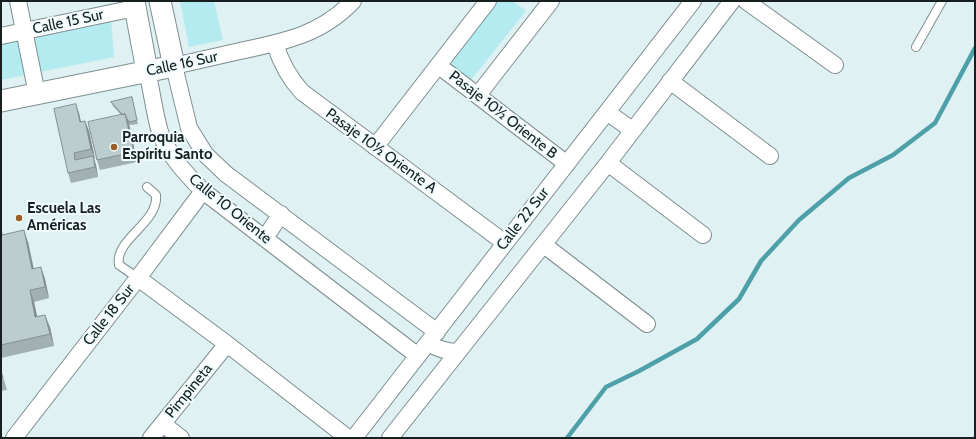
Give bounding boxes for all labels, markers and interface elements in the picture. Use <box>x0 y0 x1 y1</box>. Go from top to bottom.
street label: Calle 15 Sur <box>31 6 105 38</box>
street label: Calle 16 Sur <box>145 48 219 80</box>
street label: Pasaje 10½ Oriente B <box>445 67 561 163</box>
street label: Pasaje 10½ Oriente A <box>322 105 440 197</box>
place label: Parroquia Espíritu Santo <box>122 129 212 164</box>
marker: Parroquia Espíritu Santo <box>109 142 119 152</box>
street label: Calle 10 Oriente <box>185 170 275 248</box>
street label: Calle 22 Sur <box>493 184 553 254</box>
place label: Escuela Las Américas <box>27 200 101 235</box>
marker: Escuela Las Américas <box>14 213 24 223</box>
street label: Calle 18 Sur <box>79 281 139 349</box>
street label: Pimpineta <box>162 360 216 422</box>

